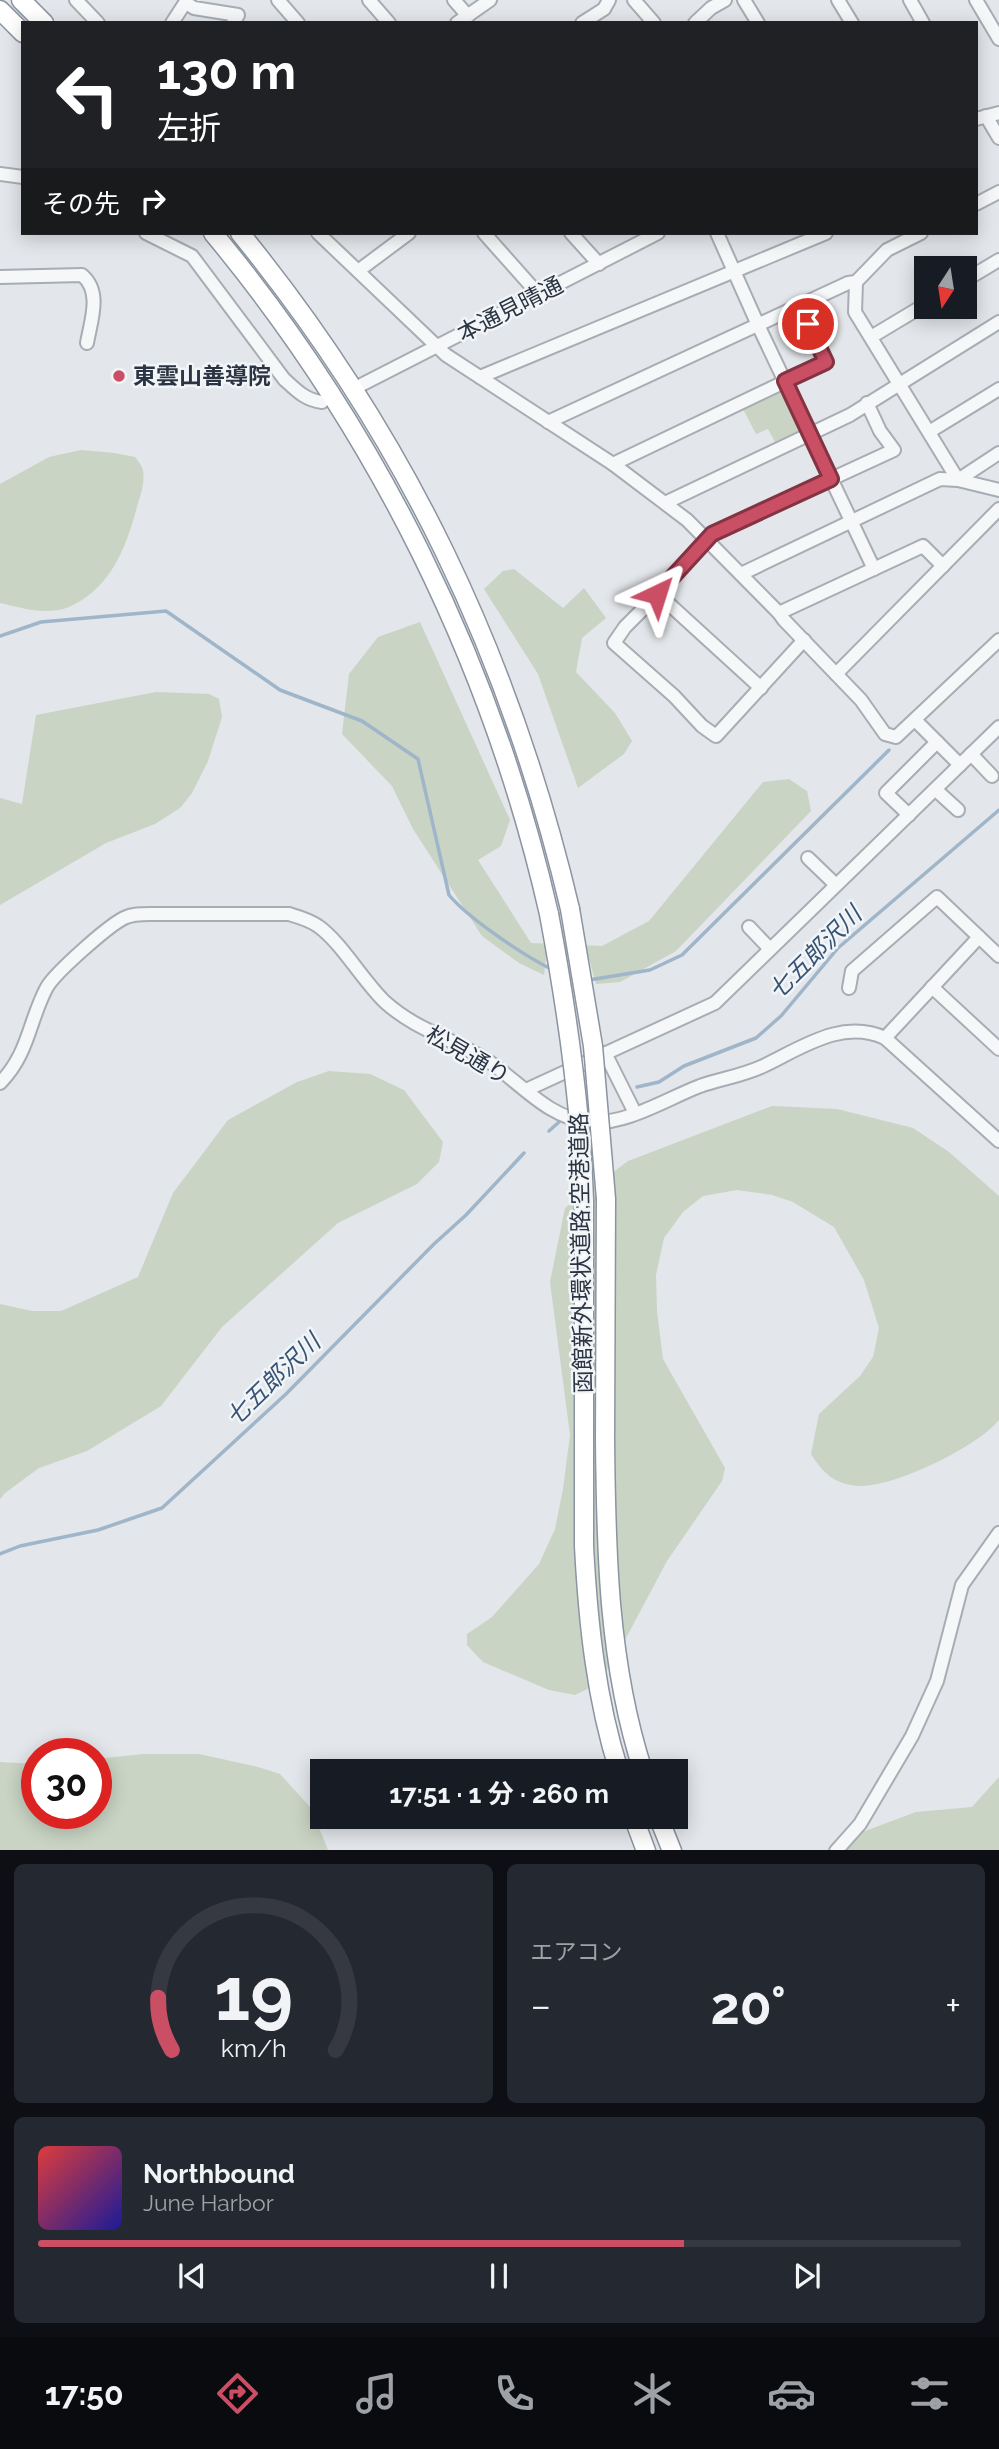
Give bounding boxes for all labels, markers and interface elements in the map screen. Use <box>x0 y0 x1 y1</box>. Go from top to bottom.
text: 130 m <box>157 43 296 100</box>
icon: left <box>42 49 133 140</box>
text: 左折 <box>157 109 221 146</box>
icon: right <box>134 182 172 220</box>
text: その先 <box>42 189 120 219</box>
north arrow <box>914 256 976 318</box>
map controls <box>914 256 977 319</box>
street label: 本通見晴通 <box>452 270 567 347</box>
pin <box>778 294 838 354</box>
icon: arrive <box>789 305 827 343</box>
place label: 東雲山善導院 <box>133 362 271 389</box>
marker: 東雲山善導院 <box>111 368 127 384</box>
position arrow <box>620 557 694 631</box>
water label: 七五郎沢川 <box>762 898 869 1005</box>
street label: 松見通り <box>422 1020 515 1089</box>
street label: 函館新外環状道路;空港道路 <box>565 1112 596 1394</box>
water label: 七五郎沢川 <box>219 1325 328 1432</box>
speed limit sign: 30 <box>21 1738 112 1829</box>
text: 17:51 · 1 分 · 260 m <box>389 1779 609 1809</box>
text: エアコン <box>531 1938 623 1965</box>
text: 19 <box>214 1952 293 2037</box>
text: 20° <box>710 1975 786 2036</box>
text: − <box>531 1983 551 2028</box>
text: + <box>945 1983 961 2028</box>
text: km/h <box>220 2032 286 2062</box>
text: Northbound <box>143 2159 295 2189</box>
text: June Harbor <box>143 2189 274 2216</box>
icon: previous <box>173 2257 211 2295</box>
icon: pause <box>480 2257 518 2295</box>
icon: next <box>788 2257 826 2295</box>
icon: directions <box>213 2369 262 2418</box>
icon: music <box>352 2369 401 2418</box>
icon: phone <box>490 2369 539 2418</box>
icon: climate <box>628 2369 677 2418</box>
icon: car <box>767 2369 816 2418</box>
icon: filters <box>905 2369 954 2418</box>
text: 17:50 <box>45 2375 124 2412</box>

